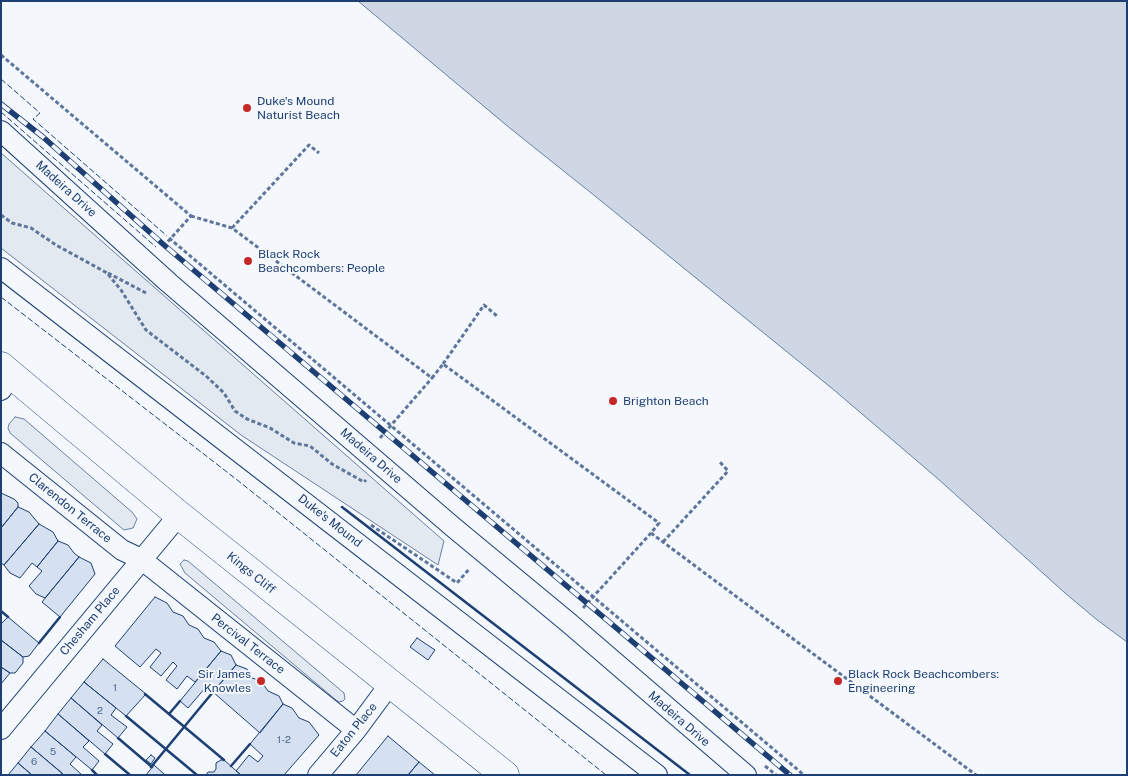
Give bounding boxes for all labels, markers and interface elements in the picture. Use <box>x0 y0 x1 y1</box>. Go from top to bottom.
place label: Duke's Mound Naturist Beach <box>257 94 340 122</box>
marker: Duke's Mound Naturist Beach <box>241 102 253 114</box>
street label: Madeira Drive <box>33 158 99 220</box>
place label: Black Rock Beachcombers: People <box>258 247 385 275</box>
marker: Black Rock Beachcombers: People <box>242 255 254 267</box>
place label: Brighton Beach <box>623 394 709 408</box>
marker: Brighton Beach <box>607 395 619 407</box>
street label: Madeira Drive <box>337 425 405 487</box>
street label: Clarendon Terrace <box>26 470 114 546</box>
street label: Duke's Mound <box>295 492 365 550</box>
street label: Kings Cliff <box>224 549 278 597</box>
street label: Chesham Place <box>57 583 123 659</box>
street label: Percival Terrace <box>208 611 288 677</box>
place label: Sir James Knowles <box>198 667 251 695</box>
place label: Black Rock Beachcombers: Engineering <box>848 667 999 695</box>
marker: Sir James Knowles <box>255 675 267 687</box>
marker: Black Rock Beachcombers: Engineering <box>832 675 844 687</box>
house number: 1 <box>113 682 117 694</box>
street label: Madeira Drive <box>645 688 713 750</box>
street label: Eaton Place <box>328 700 380 760</box>
house number: 2 <box>97 705 103 717</box>
house number: 1-2 <box>277 734 291 746</box>
house number: 5 <box>50 746 56 758</box>
house number: 6 <box>31 756 37 768</box>

